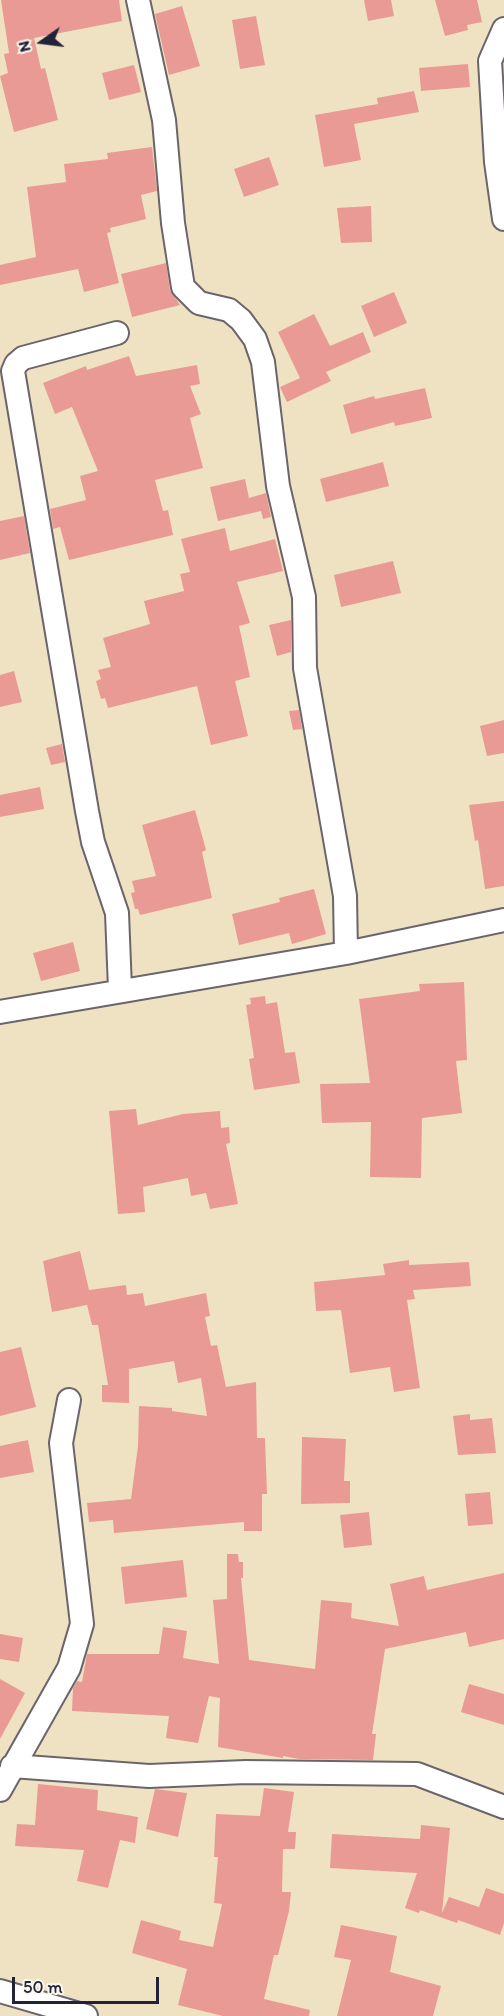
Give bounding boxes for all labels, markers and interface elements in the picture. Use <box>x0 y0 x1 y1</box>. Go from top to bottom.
north arrow <box>12 12 72 72</box>
text: N <box>14 39 35 54</box>
scale bar <box>15 1965 162 2003</box>
text: 50 m <box>23 1976 63 1998</box>

